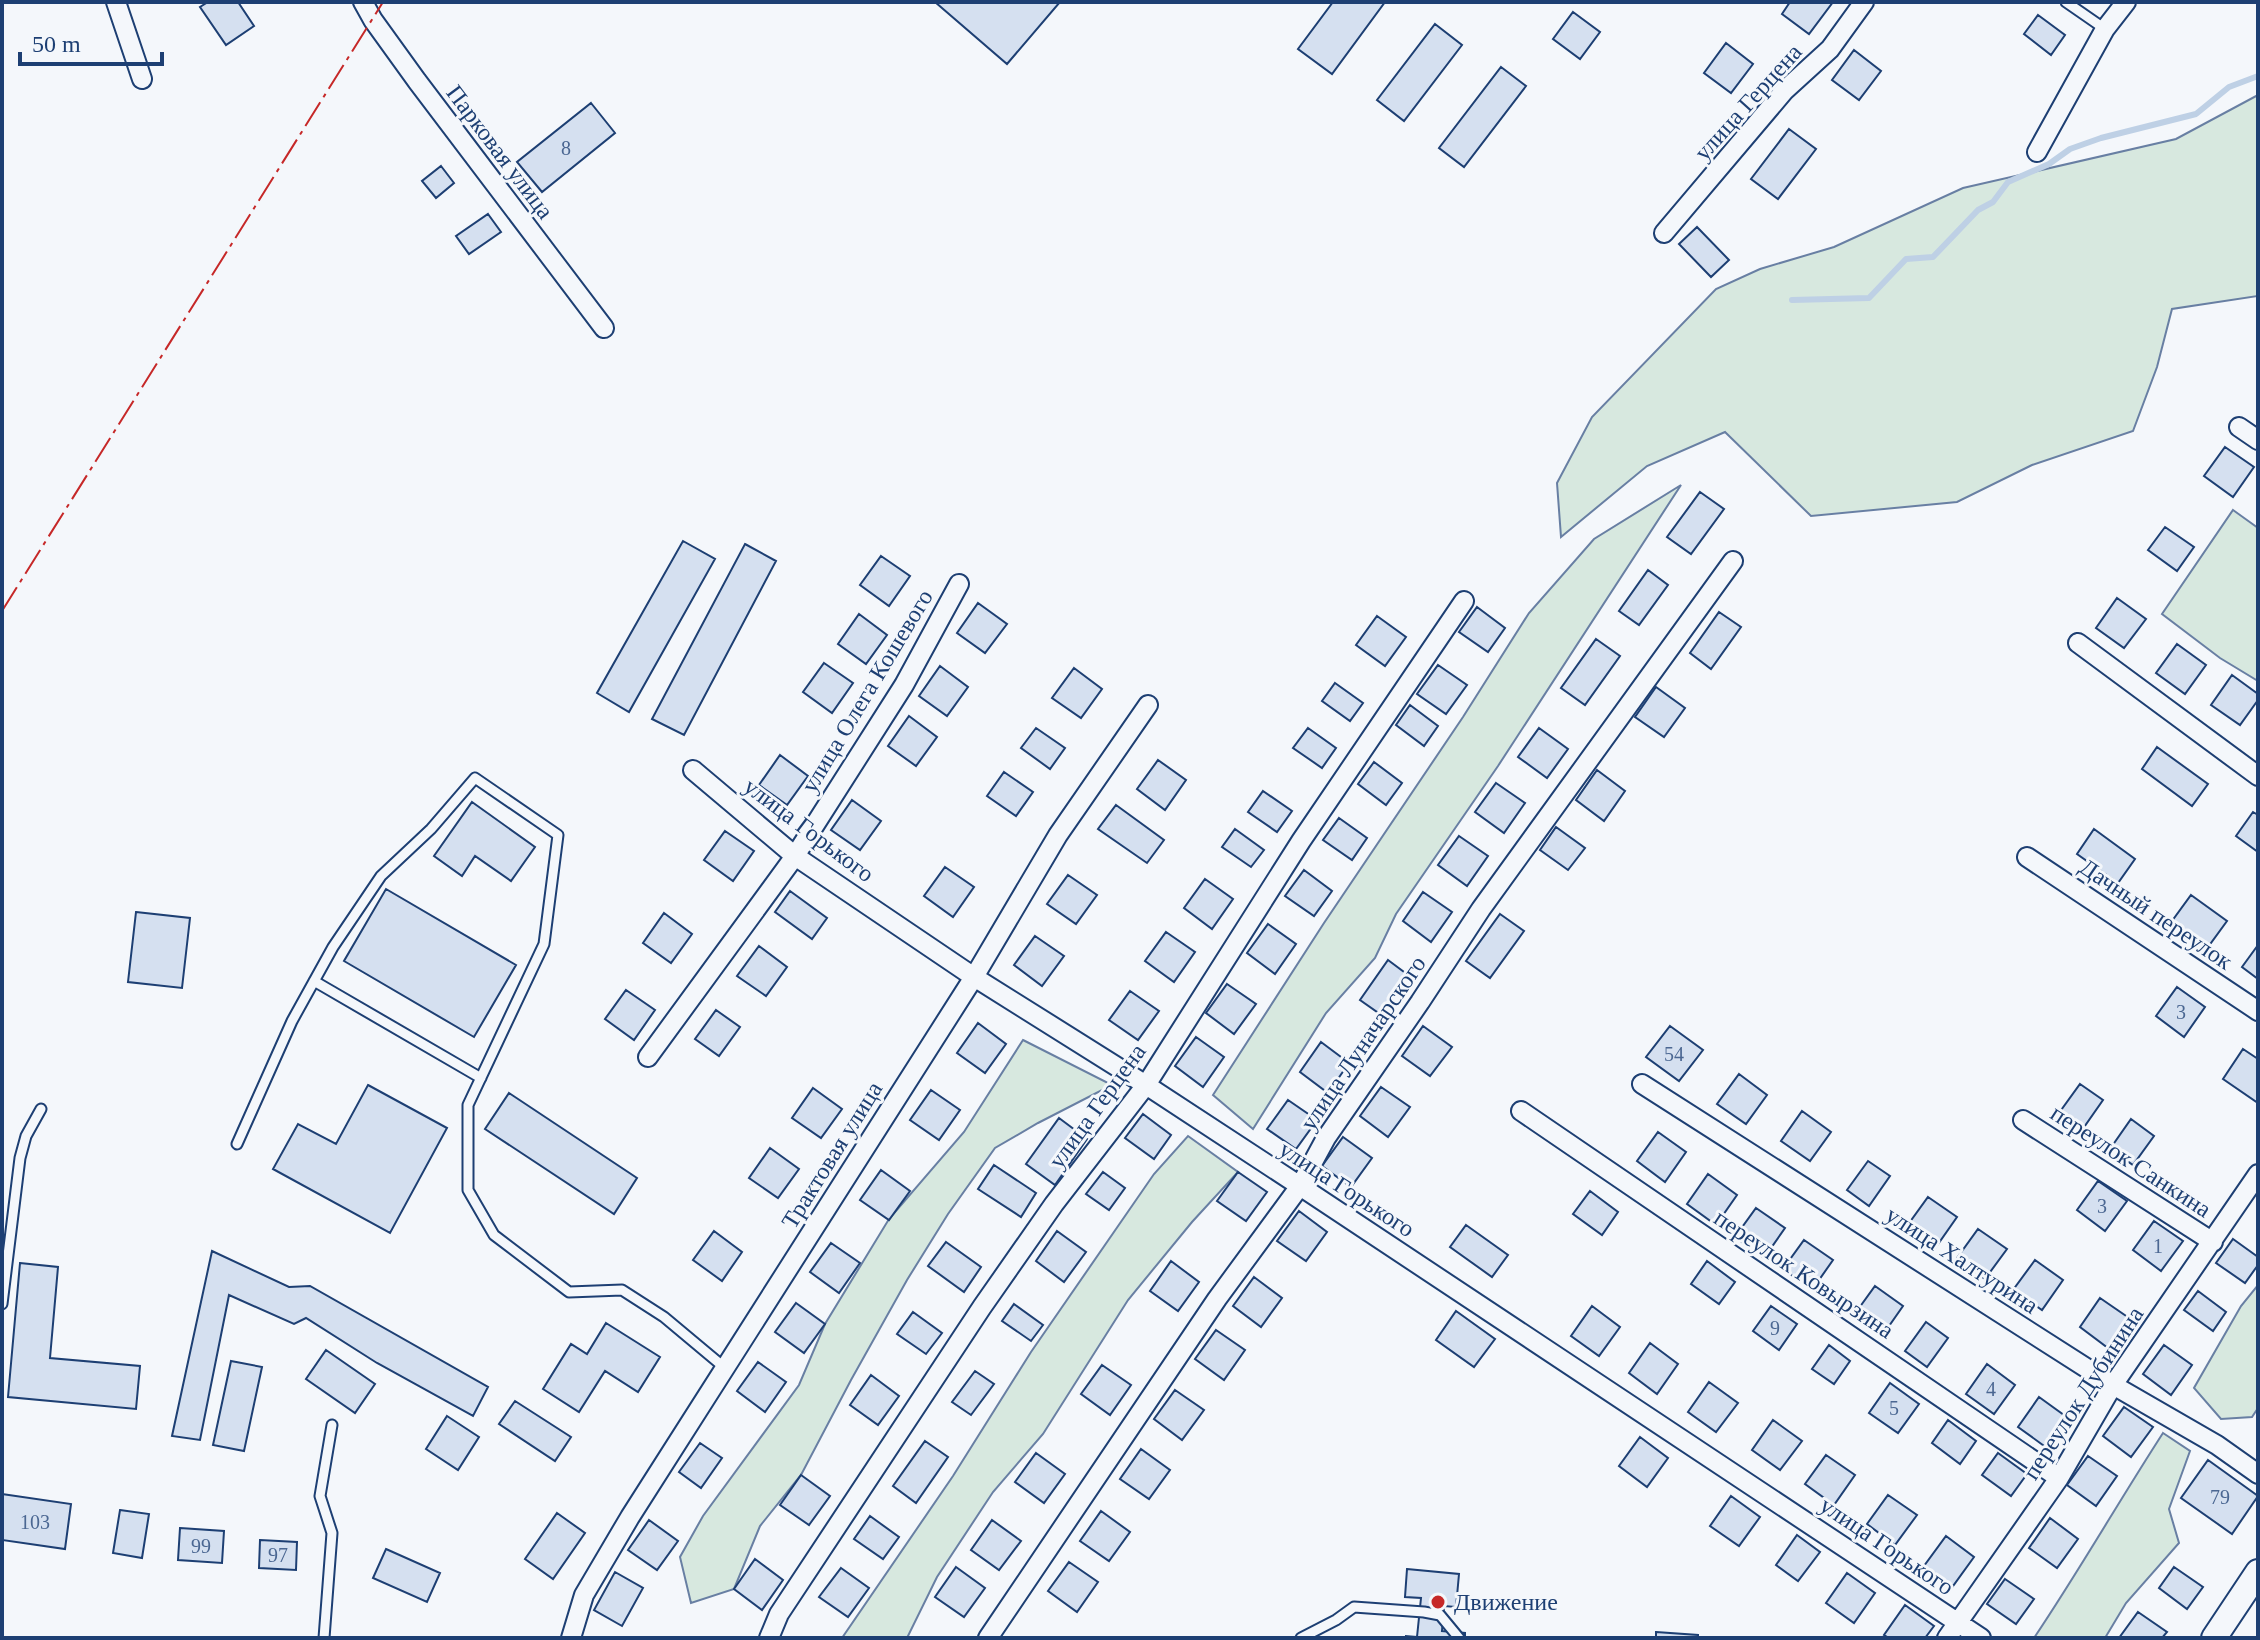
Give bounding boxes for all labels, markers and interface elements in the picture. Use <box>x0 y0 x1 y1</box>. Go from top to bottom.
scale bar <box>20 16 162 66</box>
text: 50 m <box>32 31 81 57</box>
street label: улица Герцена <box>1689 38 1807 165</box>
street label: Парковая улица <box>441 80 559 224</box>
house number: 8 <box>561 137 571 159</box>
street label: улица Олега Кошевого <box>796 585 938 797</box>
street label: улица Горького <box>739 773 879 887</box>
street label: Дачный переулок <box>2075 853 2237 975</box>
street label: улица Луначарского <box>1295 951 1431 1135</box>
house number: 3 <box>2176 1001 2186 1023</box>
street label: улица Герцена <box>1043 1039 1151 1173</box>
house number: 54 <box>1664 1043 1684 1065</box>
street label: Трактовая улица <box>776 1077 888 1233</box>
street label: переулок Санкина <box>2046 1100 2216 1223</box>
street label: улица Горького <box>1275 1136 1419 1242</box>
house number: 3 <box>2097 1195 2107 1217</box>
street label: улица Халтурина <box>1881 1201 2043 1319</box>
street label: переулок Ковырзина <box>1709 1204 1899 1344</box>
house number: 1 <box>2153 1235 2163 1257</box>
street label: переулок Дубинина <box>2018 1302 2149 1484</box>
house number: 9 <box>1770 1317 1780 1339</box>
house number: 4 <box>1986 1378 1996 1400</box>
house number: 5 <box>1889 1397 1899 1419</box>
house number: 79 <box>2210 1486 2230 1508</box>
street label: улица Горького <box>1815 1492 1959 1600</box>
house number: 103 <box>20 1511 50 1533</box>
house number: 99 <box>191 1535 211 1557</box>
house number: 97 <box>268 1544 288 1566</box>
place label: Движение <box>1454 1589 1558 1615</box>
marker: Движение <box>1429 1593 1447 1611</box>

